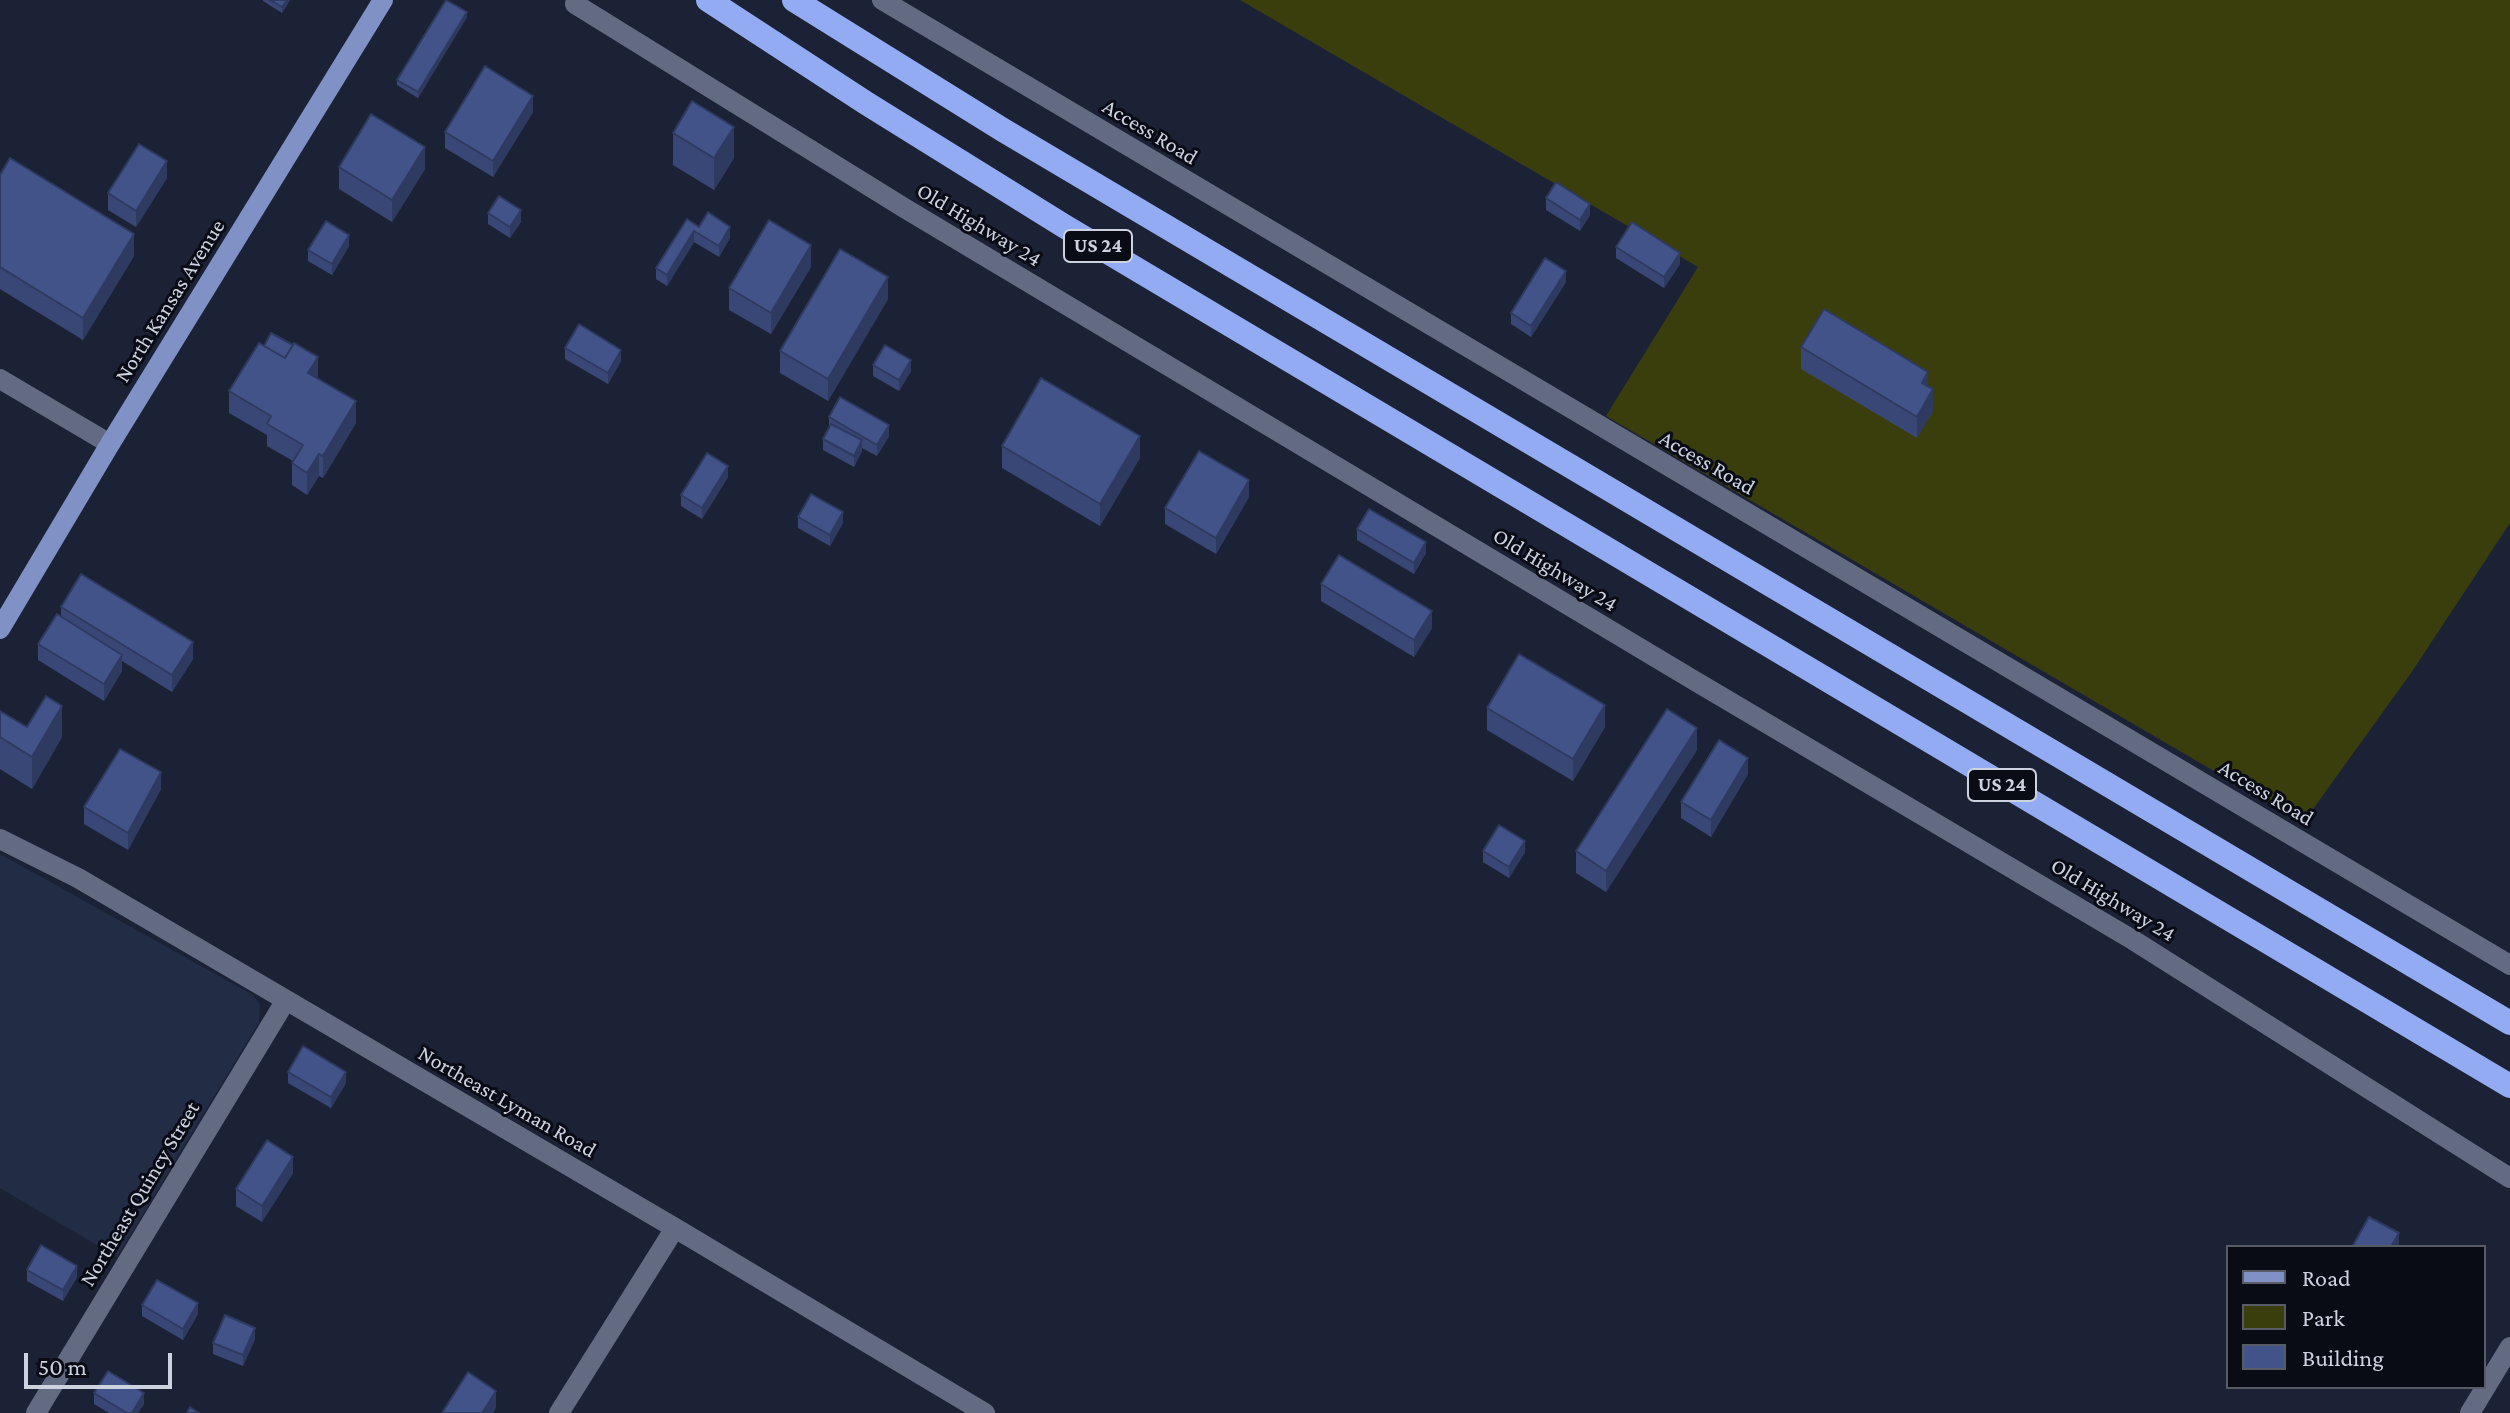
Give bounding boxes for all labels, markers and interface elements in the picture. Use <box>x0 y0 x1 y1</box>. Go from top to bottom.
street label: Access Road <box>1098 93 1202 171</box>
street label: Old Highway 24 <box>912 177 1046 273</box>
street label: North Kansas Avenue <box>109 215 231 387</box>
road number: US 24 <box>1064 230 1132 262</box>
street label: Access Road <box>1654 425 1760 501</box>
street label: Old Highway 24 <box>1488 522 1622 618</box>
street label: Access Road <box>2214 754 2318 832</box>
road number: US 24 <box>1968 769 2036 801</box>
street label: Old Highway 24 <box>2046 852 2180 948</box>
street label: Northeast Lyman Road <box>413 1040 601 1164</box>
street label: Northeast Quincy Street <box>74 1097 206 1291</box>
legend <box>2226 1245 2486 1389</box>
text: Road <box>2302 1264 2351 1291</box>
text: Park <box>2302 1304 2345 1331</box>
scale bar <box>28 1337 176 1387</box>
text: Building <box>2302 1344 2384 1371</box>
text: 50 m <box>38 1353 87 1380</box>

